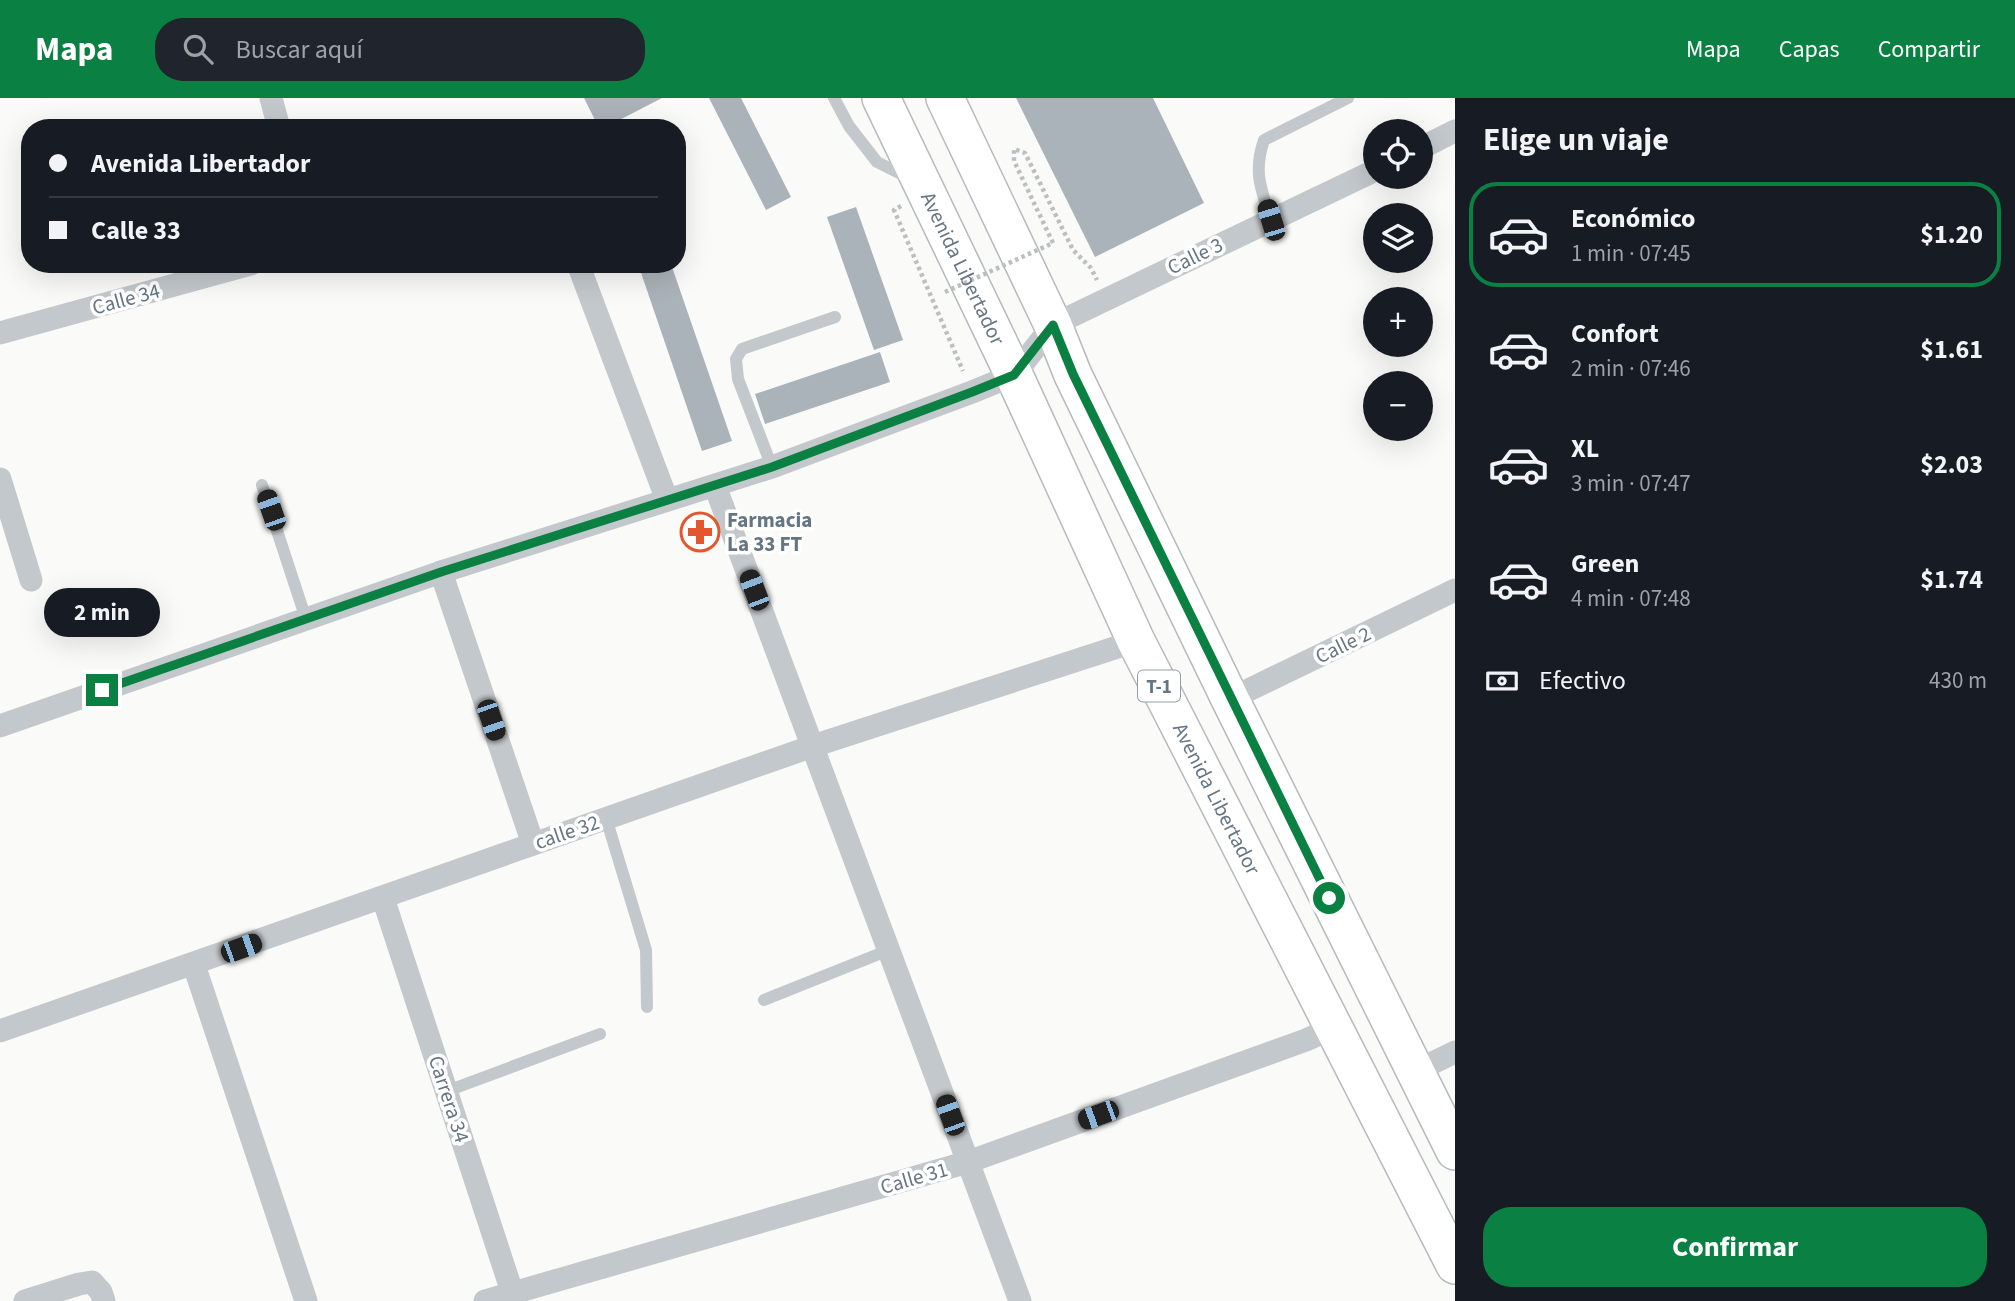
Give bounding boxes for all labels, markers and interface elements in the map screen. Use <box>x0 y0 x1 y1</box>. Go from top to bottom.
search box <box>155 18 645 81</box>
text: Mapa <box>35 26 113 73</box>
icon: search <box>179 30 217 68</box>
text: Buscar aquí <box>235 31 363 68</box>
text: Mapa <box>1686 32 1741 67</box>
text: Capas <box>1779 32 1840 67</box>
text: Compartir <box>1878 32 1980 67</box>
text: Elige un viaje <box>1483 117 1669 163</box>
map controls <box>1363 119 1433 441</box>
button: locate <box>1363 119 1433 189</box>
text: Avenida Libertador <box>91 145 310 182</box>
street label: Avenida Libertador <box>913 187 1013 351</box>
car <box>1255 197 1288 243</box>
text: Económico <box>1571 200 1696 237</box>
button: layers <box>1363 203 1433 273</box>
icon: car <box>1487 203 1550 266</box>
text: Calle 33 <box>91 212 181 249</box>
text: $1.20 <box>1920 216 1983 253</box>
street label: Calle 3 <box>1162 230 1228 282</box>
text: 1 min · 07:45 <box>1571 237 1691 270</box>
street label: Calle 34 <box>89 276 163 322</box>
button: + <box>1363 287 1433 357</box>
text: Confort <box>1571 315 1659 352</box>
icon: car <box>1487 318 1550 381</box>
text: $1.61 <box>1920 331 1983 368</box>
text: 2 min · 07:46 <box>1571 352 1691 385</box>
button: − <box>1363 371 1433 441</box>
text: XL <box>1571 430 1599 467</box>
icon: car <box>1487 433 1550 496</box>
text: $2.03 <box>1920 446 1983 483</box>
text: 3 min · 07:47 <box>1571 467 1691 500</box>
car <box>255 487 288 533</box>
place label: Farmacia La 33 FT <box>727 505 812 559</box>
pharmacy icon: Farmacia La 33 FT <box>679 511 721 553</box>
text: Green <box>1571 545 1639 582</box>
icon: car <box>1487 548 1550 611</box>
text: $1.74 <box>1920 561 1983 598</box>
car <box>737 567 772 613</box>
text: 4 min · 07:48 <box>1571 582 1691 615</box>
callout: 2 min <box>44 588 160 638</box>
text: 2 min <box>74 596 130 629</box>
street label: Calle 2 <box>1310 619 1376 671</box>
icon: cash <box>1483 662 1521 700</box>
text: Efectivo <box>1539 662 1626 699</box>
text: 430 m <box>1929 664 1987 697</box>
road number: T-1 <box>1138 670 1180 702</box>
route end <box>86 674 118 706</box>
car <box>475 697 508 743</box>
street label: Avenida Libertador <box>1165 718 1268 880</box>
street label: calle 32 <box>531 807 603 857</box>
route start <box>1313 882 1345 914</box>
car <box>218 931 265 965</box>
street label: Carrera 34 <box>421 1052 477 1146</box>
car <box>933 1092 968 1138</box>
car <box>1075 1098 1122 1132</box>
street label: Calle 31 <box>877 1154 951 1202</box>
button: Confirmar <box>1483 1207 1987 1287</box>

